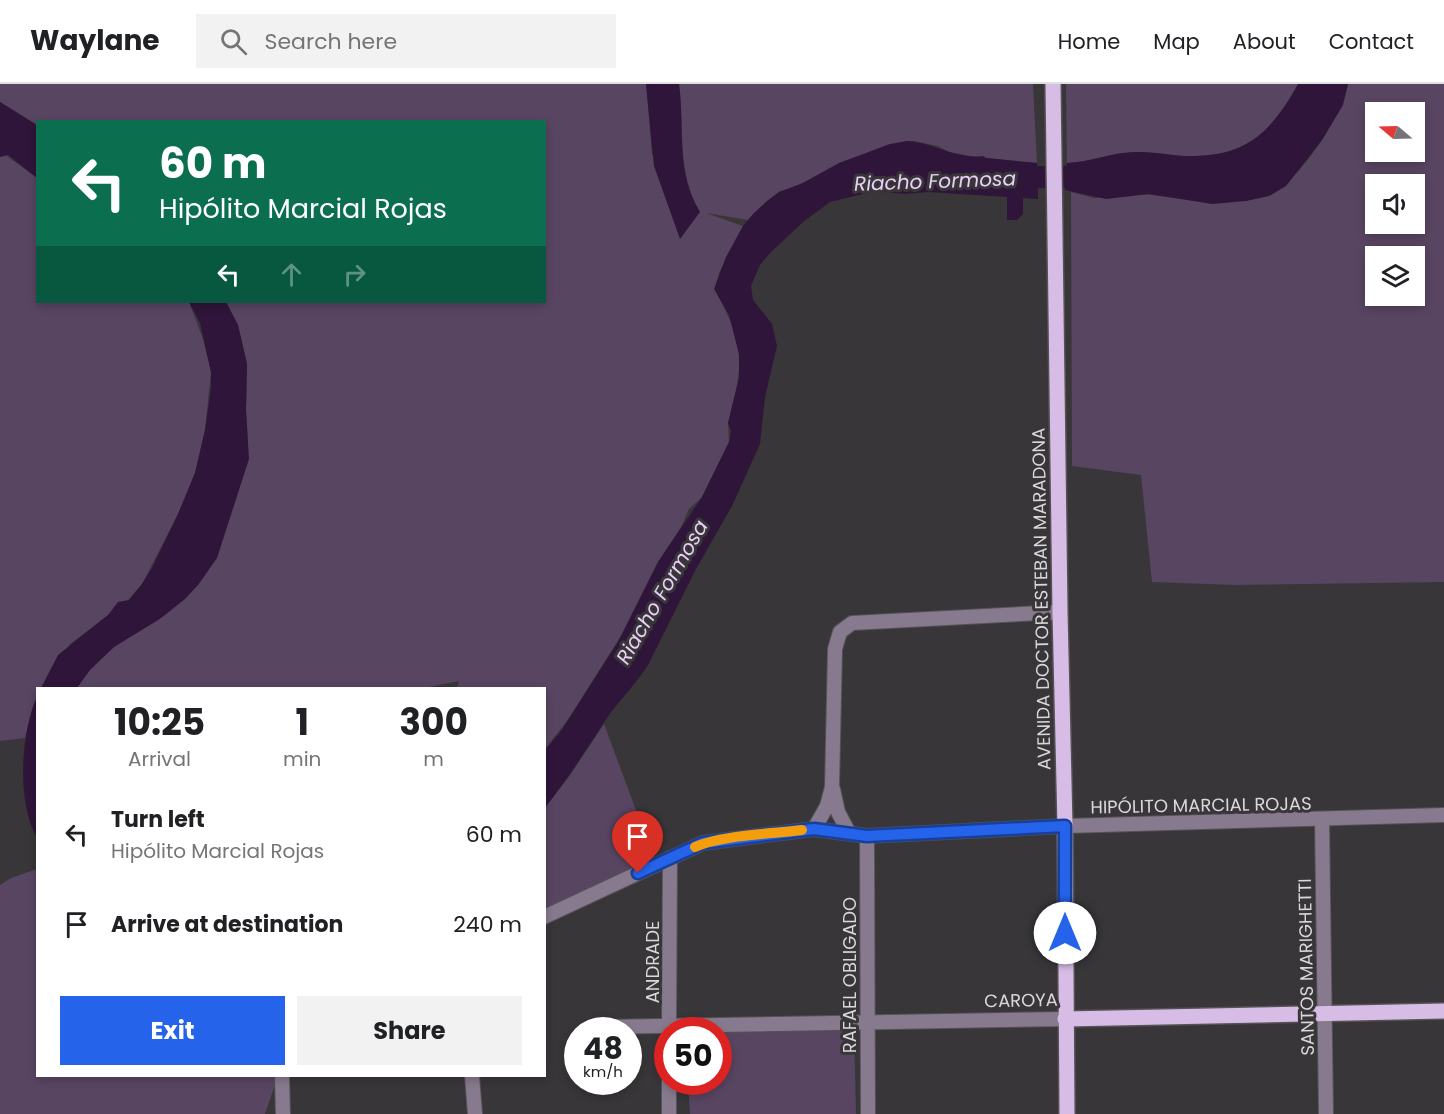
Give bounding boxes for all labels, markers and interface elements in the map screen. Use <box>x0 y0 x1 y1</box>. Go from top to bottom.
search box <box>196 14 616 68</box>
text: Waylane <box>30 21 160 60</box>
icon: search <box>217 25 250 58</box>
text: Search here <box>265 26 397 57</box>
text: Home <box>1058 27 1120 56</box>
text: Map <box>1153 27 1200 56</box>
text: About <box>1233 27 1296 56</box>
text: Contact <box>1329 27 1414 56</box>
north arrow <box>1365 102 1425 162</box>
map controls <box>1365 102 1425 306</box>
text: 60 m <box>159 134 267 193</box>
icon: left <box>60 144 138 222</box>
water label: Riacho Formosa <box>854 164 1016 198</box>
button: sound <box>1365 174 1425 234</box>
text: Hipólito Marcial Rojas <box>159 190 447 227</box>
button: layers <box>1365 246 1425 306</box>
icon: left <box>212 258 245 291</box>
icon: ahead <box>275 258 308 291</box>
icon: right <box>338 258 371 291</box>
street label: AVENIDA DOCTOR ESTEBAN MARADONA <box>1026 428 1056 770</box>
water label: Riacho Formosa <box>609 515 715 669</box>
text: 10:25 <box>114 697 205 748</box>
text: 1 <box>295 697 309 748</box>
text: 300 <box>399 697 468 748</box>
text: Arrival <box>128 745 191 773</box>
text: min <box>283 745 321 773</box>
text: m <box>423 745 444 773</box>
street label: HIPÓLITO MARCIAL ROJAS <box>1090 791 1312 819</box>
text: Turn left <box>111 804 205 835</box>
pin <box>612 811 663 873</box>
icon: left <box>60 818 93 851</box>
text: 60 m <box>466 819 522 850</box>
icon: arrive <box>621 820 654 853</box>
text: Hipólito Marcial Rojas <box>111 837 324 865</box>
street label: SANTOS MARIGHETTI <box>1292 878 1320 1056</box>
street label: RAFAEL OBLIGADO <box>837 897 862 1053</box>
position arrow <box>1033 901 1097 965</box>
icon: arrive <box>60 908 93 941</box>
text: Arrive at destination <box>111 909 343 940</box>
text: 240 m <box>453 909 522 940</box>
street label: ANDRADE <box>640 921 665 1003</box>
street label: CAROYA <box>984 987 1058 1013</box>
button: Exit <box>60 996 285 1065</box>
button: Share <box>297 996 522 1065</box>
speed limit sign: 50 <box>654 1017 732 1095</box>
text: 48 <box>583 1027 623 1070</box>
text: km/h <box>583 1061 623 1082</box>

